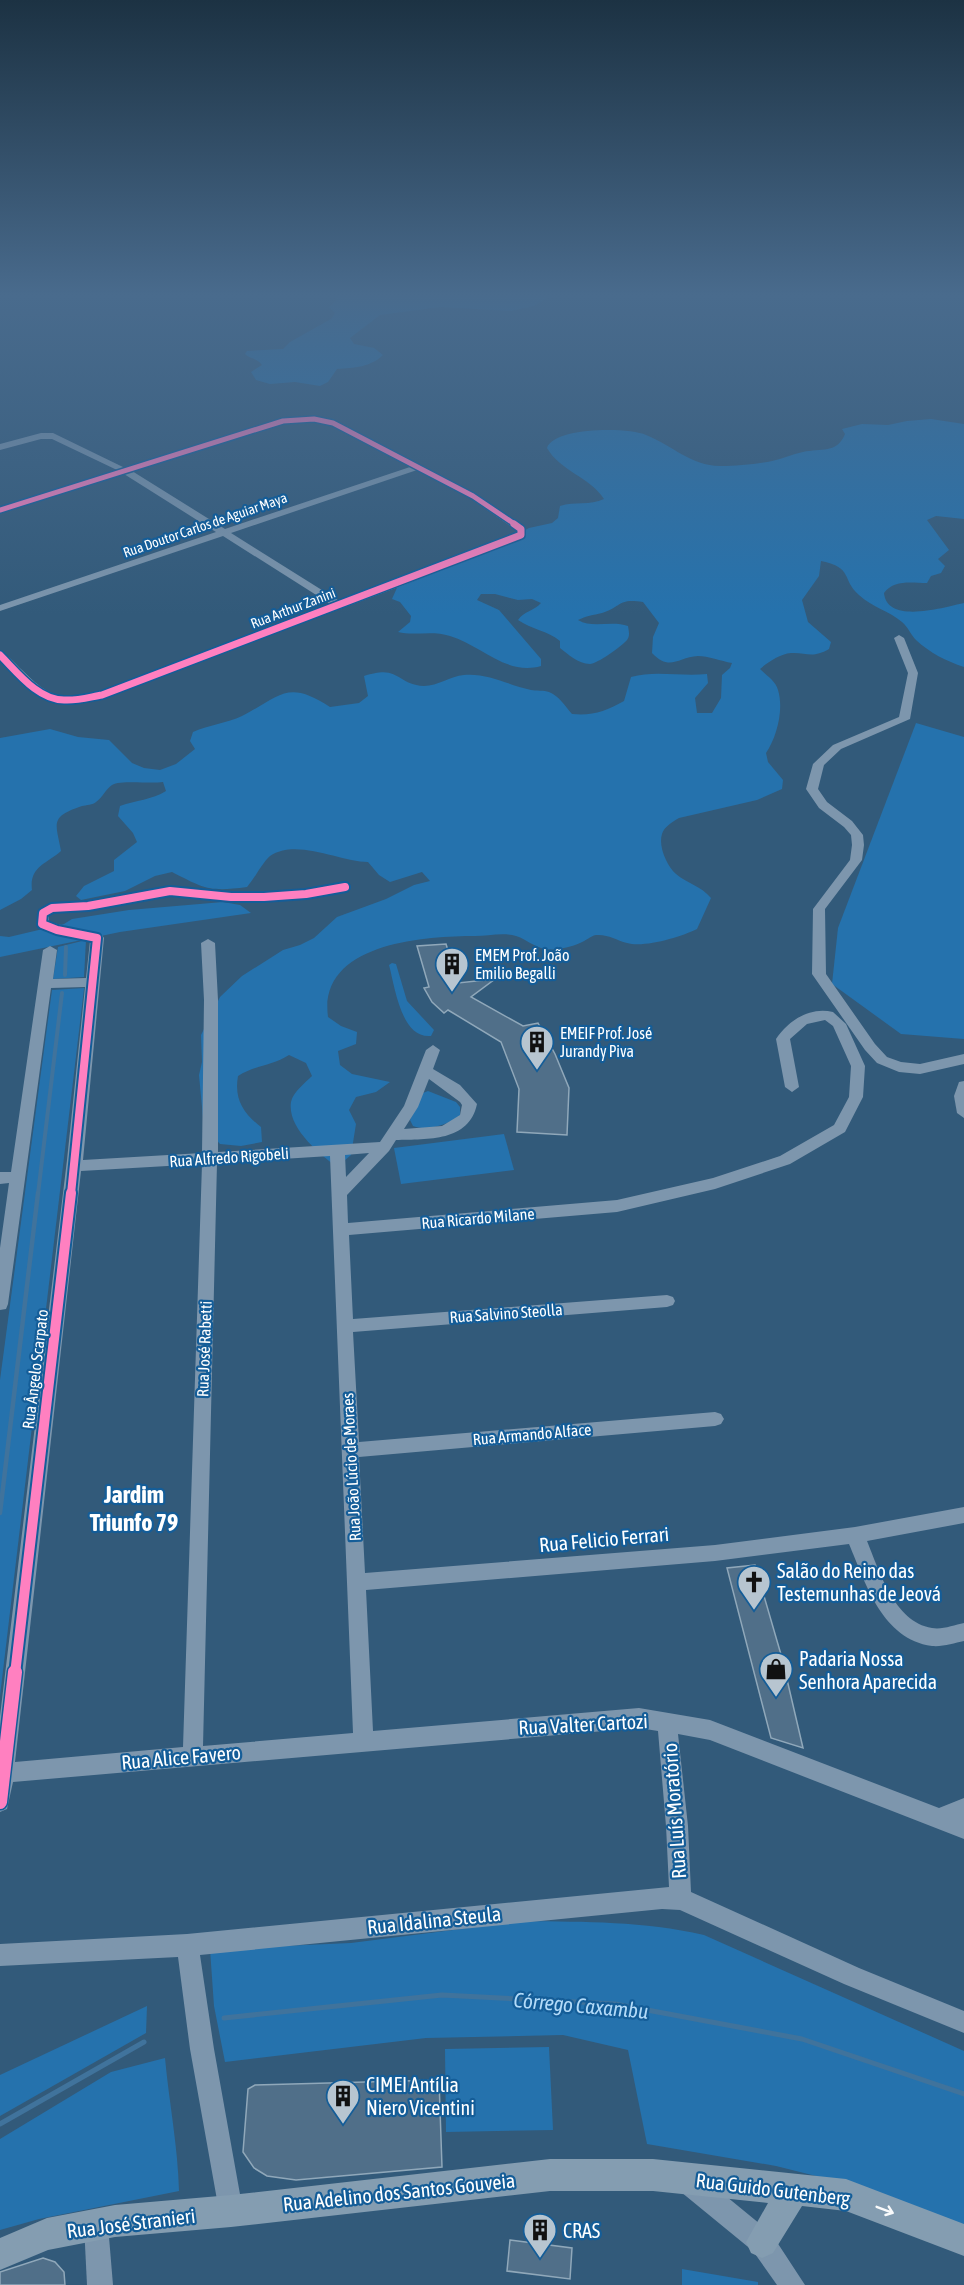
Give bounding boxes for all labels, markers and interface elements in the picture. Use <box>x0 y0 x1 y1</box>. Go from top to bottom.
street label: Rua Doutor Carlos de Aguiar Maya <box>121 489 289 561</box>
street label: Rua Arthur Zanini <box>248 584 338 632</box>
building icon: EMEM Prof. João Emilio Begalli <box>434 946 470 993</box>
place label: EMEM Prof. João Emilio Begalli <box>475 946 569 983</box>
building icon: EMEIF Prof. José Jurandy Piva <box>519 1024 555 1071</box>
place label: EMEIF Prof. José Jurandy Piva <box>560 1024 652 1061</box>
street label: Rua Alfredo Rigobeli <box>169 1144 289 1171</box>
street label: Rua Ricardo Milane <box>421 1204 535 1232</box>
street label: Rua Salvino Steolla <box>449 1300 563 1326</box>
street label: Rua José Rabetti <box>193 1301 215 1397</box>
street label: Rua Ângelo Scarpato <box>19 1308 52 1430</box>
street label: Rua João Lúcio de Moraes <box>338 1392 364 1542</box>
street label: Rua Armando Alface <box>472 1420 592 1448</box>
district label: Jardim Triunfo 79 <box>90 1481 178 1536</box>
street label: Rua Felicio Ferrari <box>538 1522 670 1556</box>
place label: Salão do Reino das Testemunhas de Jeová <box>777 1559 941 1605</box>
church icon: Salão do Reino das Testemunhas de Jeová <box>736 1564 772 1611</box>
place label: Padaria Nossa Senhora Aparecida <box>799 1647 937 1693</box>
shop icon: Padaria Nossa Senhora Aparecida <box>758 1651 794 1698</box>
street label: Rua Valter Cartozi <box>518 1709 648 1739</box>
street label: Rua Alice Favero <box>120 1740 242 1774</box>
street label: Rua Luís Moratório <box>658 1742 690 1880</box>
street label: Rua Idalina Steula <box>366 1902 502 1938</box>
water label: Córrego Caxambu <box>513 1987 649 2023</box>
place label: CIMEI Antília Niero Vicentini <box>366 2073 475 2119</box>
building icon: CIMEI Antília Niero Vicentini <box>325 2078 361 2125</box>
street label: Rua Adelino dos Santos Gouveia <box>282 2168 516 2216</box>
street label: Rua Guido Gutenberg <box>695 2168 852 2210</box>
street label: Rua José Stranieri <box>65 2204 197 2242</box>
one-way arrow <box>875 2205 893 2216</box>
building icon: CRAS <box>522 2212 558 2259</box>
place label: CRAS <box>563 2219 600 2242</box>

